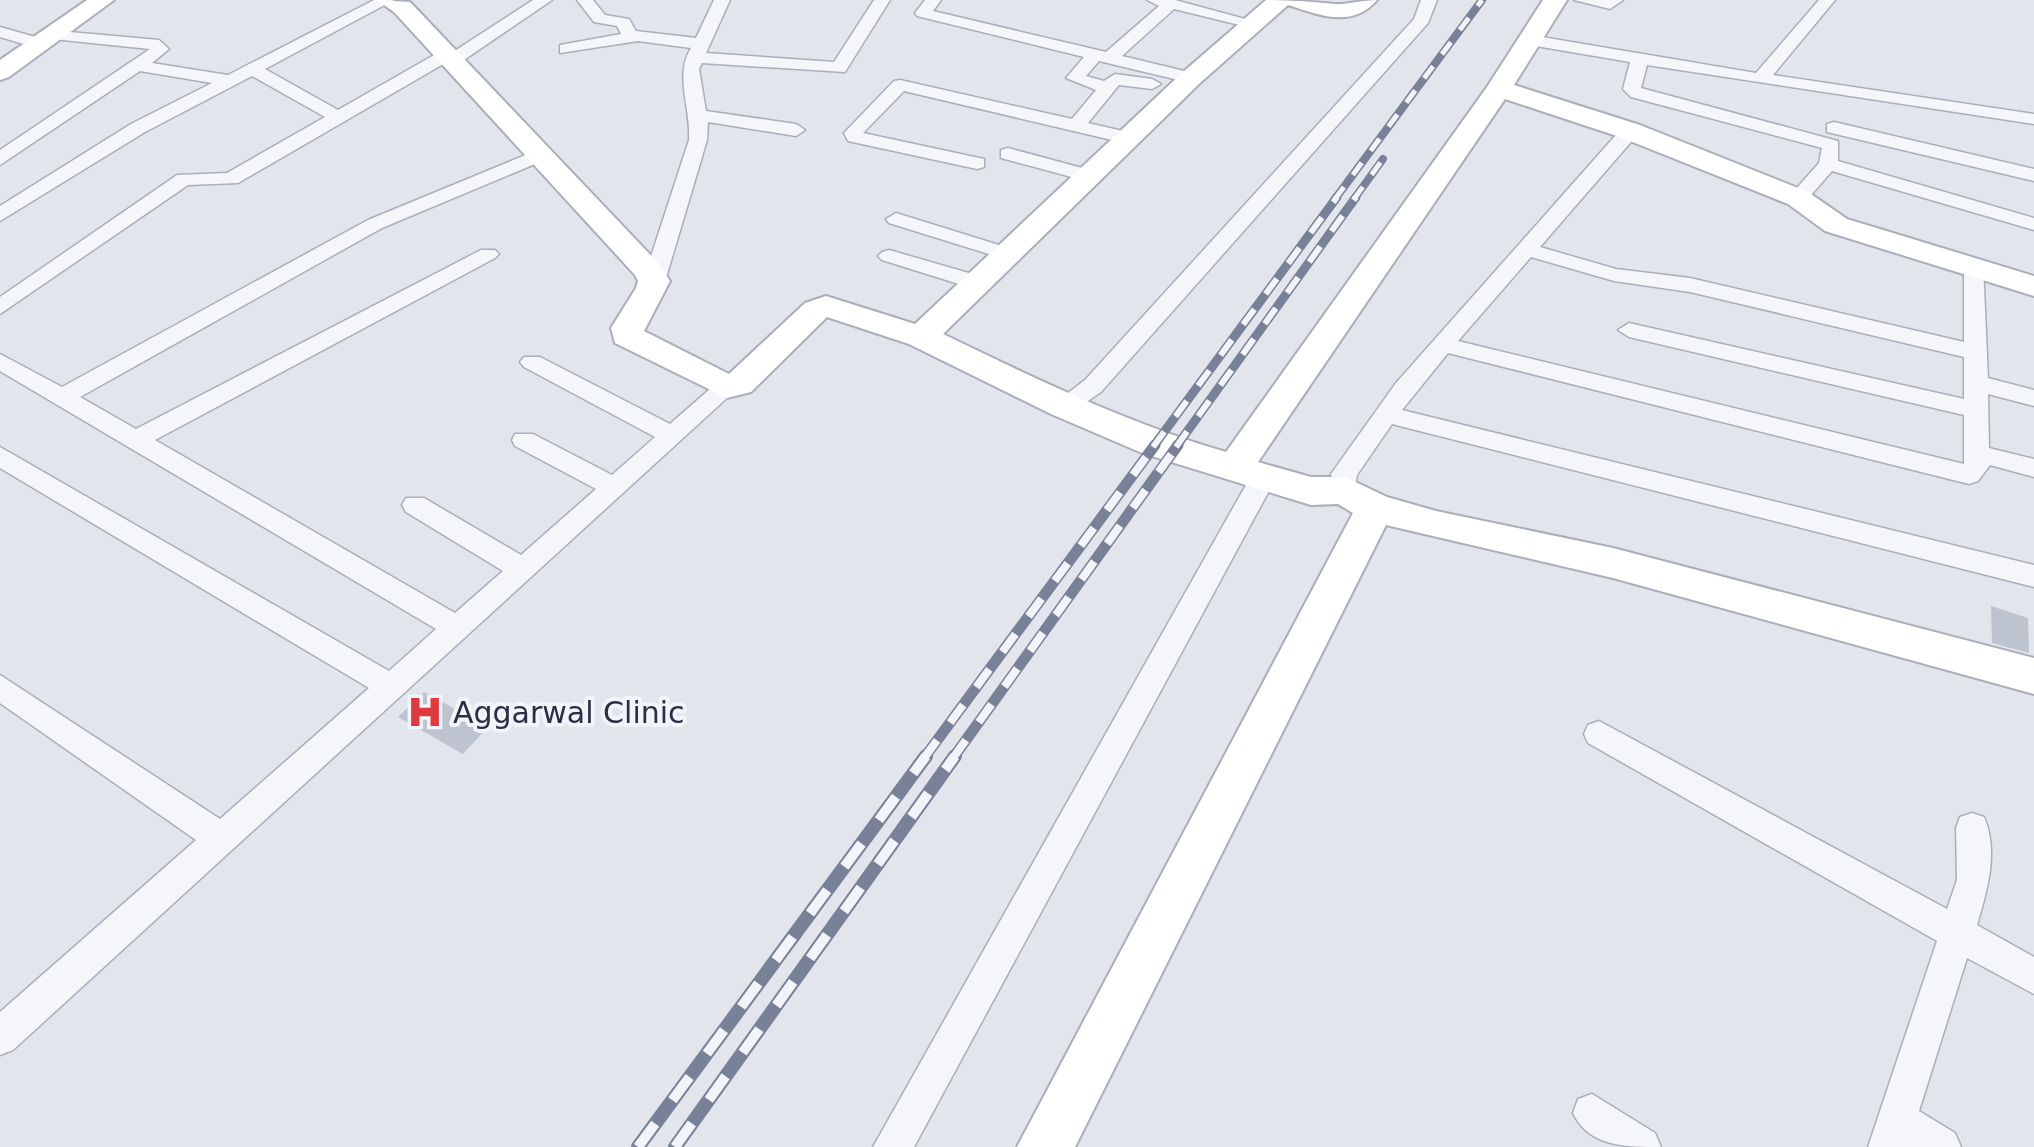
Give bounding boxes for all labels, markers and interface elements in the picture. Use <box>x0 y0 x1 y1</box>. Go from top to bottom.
hospital icon: Aggarwal Clinic <box>406 693 444 731</box>
place label: Aggarwal Clinic <box>453 695 685 730</box>

